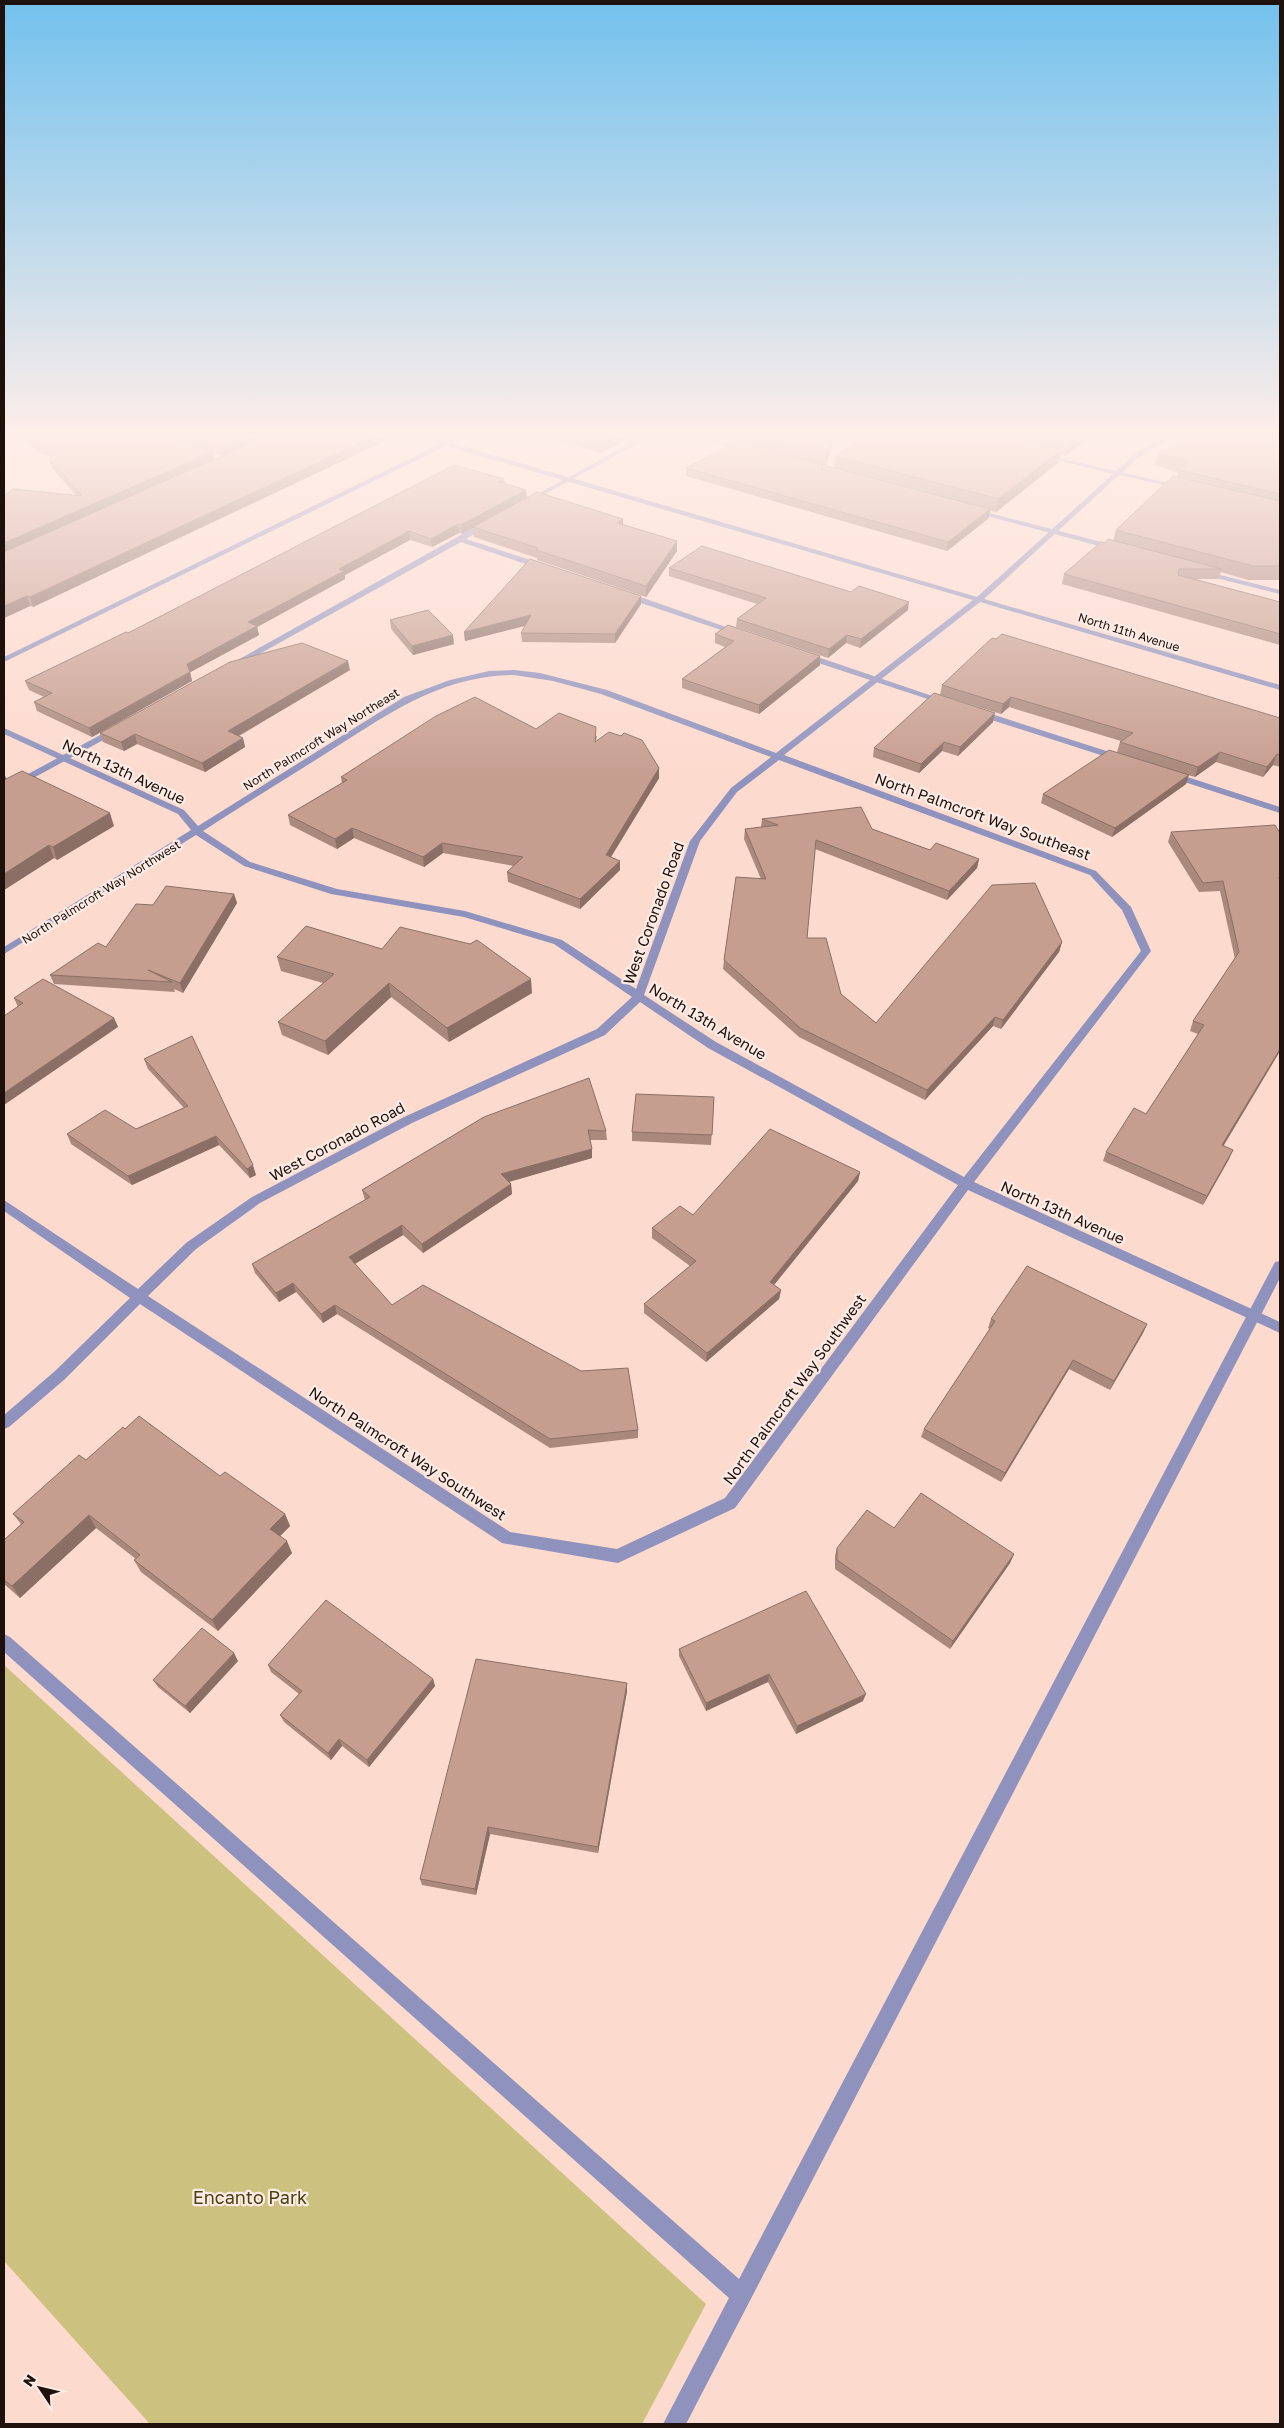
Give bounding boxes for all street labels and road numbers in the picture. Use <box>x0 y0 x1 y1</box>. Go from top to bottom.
street label: North 11th Avenue <box>1076 609 1182 655</box>
street label: North Palmcroft Way Northeast <box>240 684 402 793</box>
street label: North 13th Avenue <box>60 735 189 807</box>
street label: North Palmcroft Way Southeast <box>873 769 1093 863</box>
street label: North Palmcroft Way Northwest <box>19 837 183 947</box>
street label: West Coronado Road <box>619 839 687 987</box>
street label: North 13th Avenue <box>646 979 770 1063</box>
street label: West Coronado Road <box>266 1098 408 1184</box>
street label: North 13th Avenue <box>998 1177 1128 1247</box>
street label: North Palmcroft Way Southwest <box>719 1290 869 1488</box>
street label: North Palmcroft Way Southwest <box>306 1382 510 1524</box>

